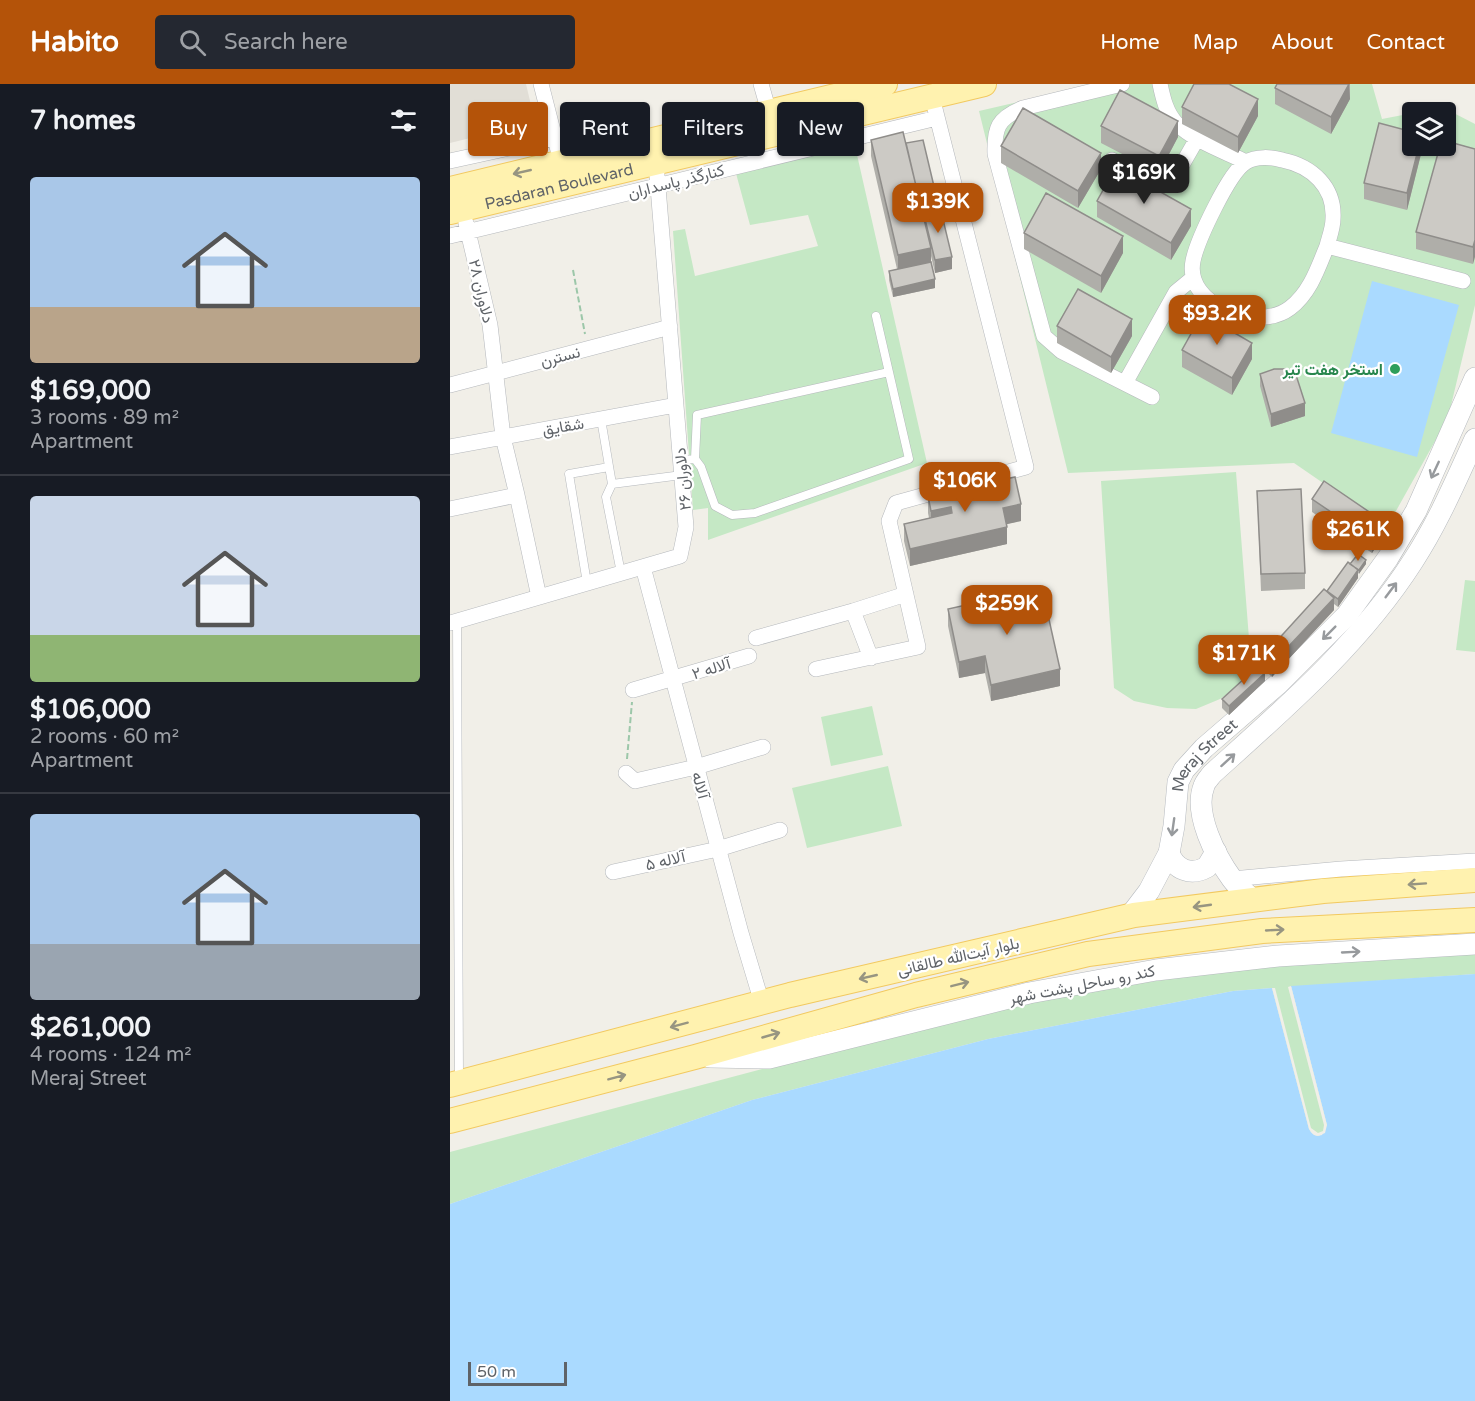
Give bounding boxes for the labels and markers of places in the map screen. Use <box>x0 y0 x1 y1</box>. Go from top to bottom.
pin: $169K <box>1102 154 1186 205</box>
pin: $139K <box>896 183 980 234</box>
pin: $93.2K <box>1168 295 1266 346</box>
place label: استخر هفت تیر <box>1282 360 1383 380</box>
marker: استخر هفت تیر <box>1388 362 1402 376</box>
pin: $106K <box>923 462 1007 513</box>
pin: $261K <box>1316 511 1400 562</box>
pin: $259K <box>965 585 1049 636</box>
pin: $171K <box>1202 635 1286 686</box>

